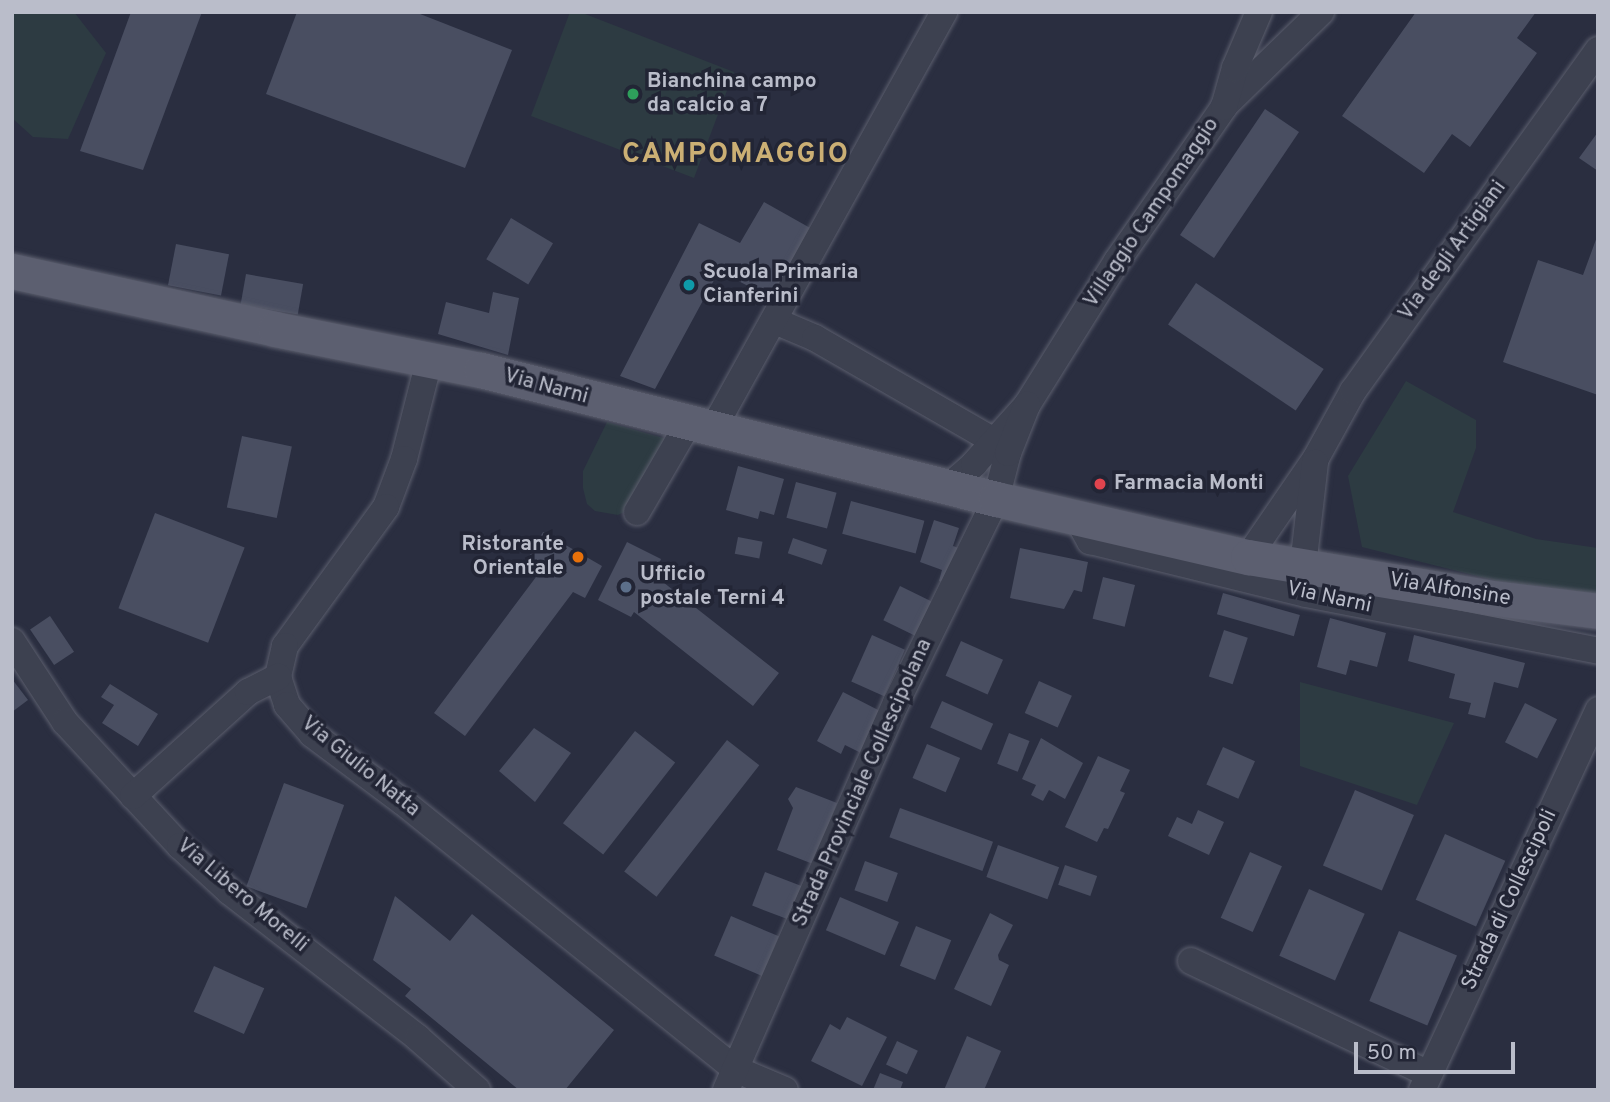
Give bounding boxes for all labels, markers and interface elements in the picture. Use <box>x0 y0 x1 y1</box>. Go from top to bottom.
place label: Bianchina campo da calcio a 7 <box>647 69 817 119</box>
marker: Bianchina campo da calcio a 7 <box>625 86 641 102</box>
street label: Villaggio Campomaggio <box>1079 113 1225 313</box>
district label: CAMPOMAGGIO <box>623 138 849 172</box>
street label: Via degli Artigiani <box>1394 176 1512 326</box>
place label: Scuola Primaria Cianferini <box>703 260 858 310</box>
marker: Scuola Primaria Cianferini <box>681 277 697 293</box>
street label: Via Narni <box>501 364 591 410</box>
place label: Farmacia Monti <box>1114 471 1264 497</box>
marker: Farmacia Monti <box>1092 476 1108 492</box>
place label: Ristorante Orientale <box>461 532 564 582</box>
marker: Ristorante Orientale <box>570 549 586 565</box>
place label: Ufficio postale Terni 4 <box>640 562 785 612</box>
street label: Via Alfonsine <box>1387 568 1513 612</box>
street label: Via Narni <box>1284 577 1374 619</box>
marker: Ufficio postale Terni 4 <box>618 579 634 595</box>
street label: Strada Provinciale Collescipolana <box>788 635 938 931</box>
street label: Via Giulio Natta <box>296 711 424 823</box>
street label: Strada di Collescipoli <box>1457 806 1563 994</box>
street label: Via Libero Morelli <box>171 834 313 958</box>
scale bar <box>1358 1028 1519 1072</box>
text: 50 m <box>1367 1040 1416 1067</box>

